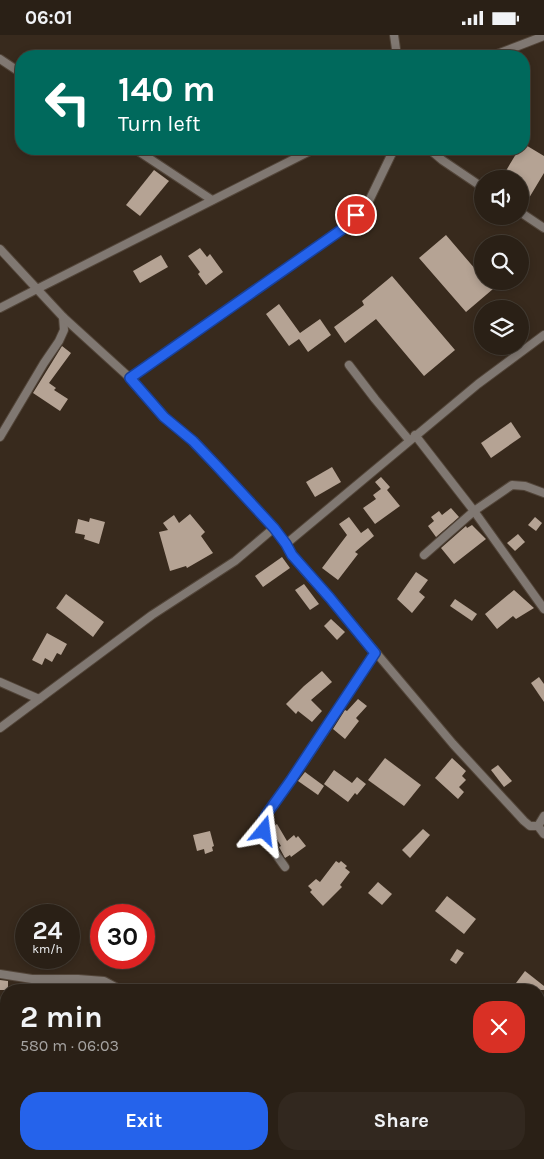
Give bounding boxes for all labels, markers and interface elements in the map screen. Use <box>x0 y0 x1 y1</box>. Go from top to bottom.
text: 06:01 <box>25 7 72 29</box>
text: 140 m <box>118 69 216 110</box>
icon: left <box>35 70 100 135</box>
text: Turn left <box>118 111 201 137</box>
map controls <box>474 170 529 355</box>
button: sound <box>474 170 529 225</box>
pin <box>335 194 377 236</box>
icon: arrive <box>342 201 370 229</box>
button: search <box>474 235 529 290</box>
button: layers <box>474 300 529 355</box>
position arrow <box>237 804 289 856</box>
speed limit sign: 30 <box>90 904 155 969</box>
text: 24 <box>32 916 63 945</box>
text: km/h <box>32 942 63 956</box>
text: 2 min <box>20 999 103 1035</box>
button: close <box>473 1001 525 1053</box>
text: 580 m · 06:03 <box>20 1036 119 1055</box>
button: Exit <box>20 1092 268 1150</box>
button: Share <box>278 1092 525 1150</box>

